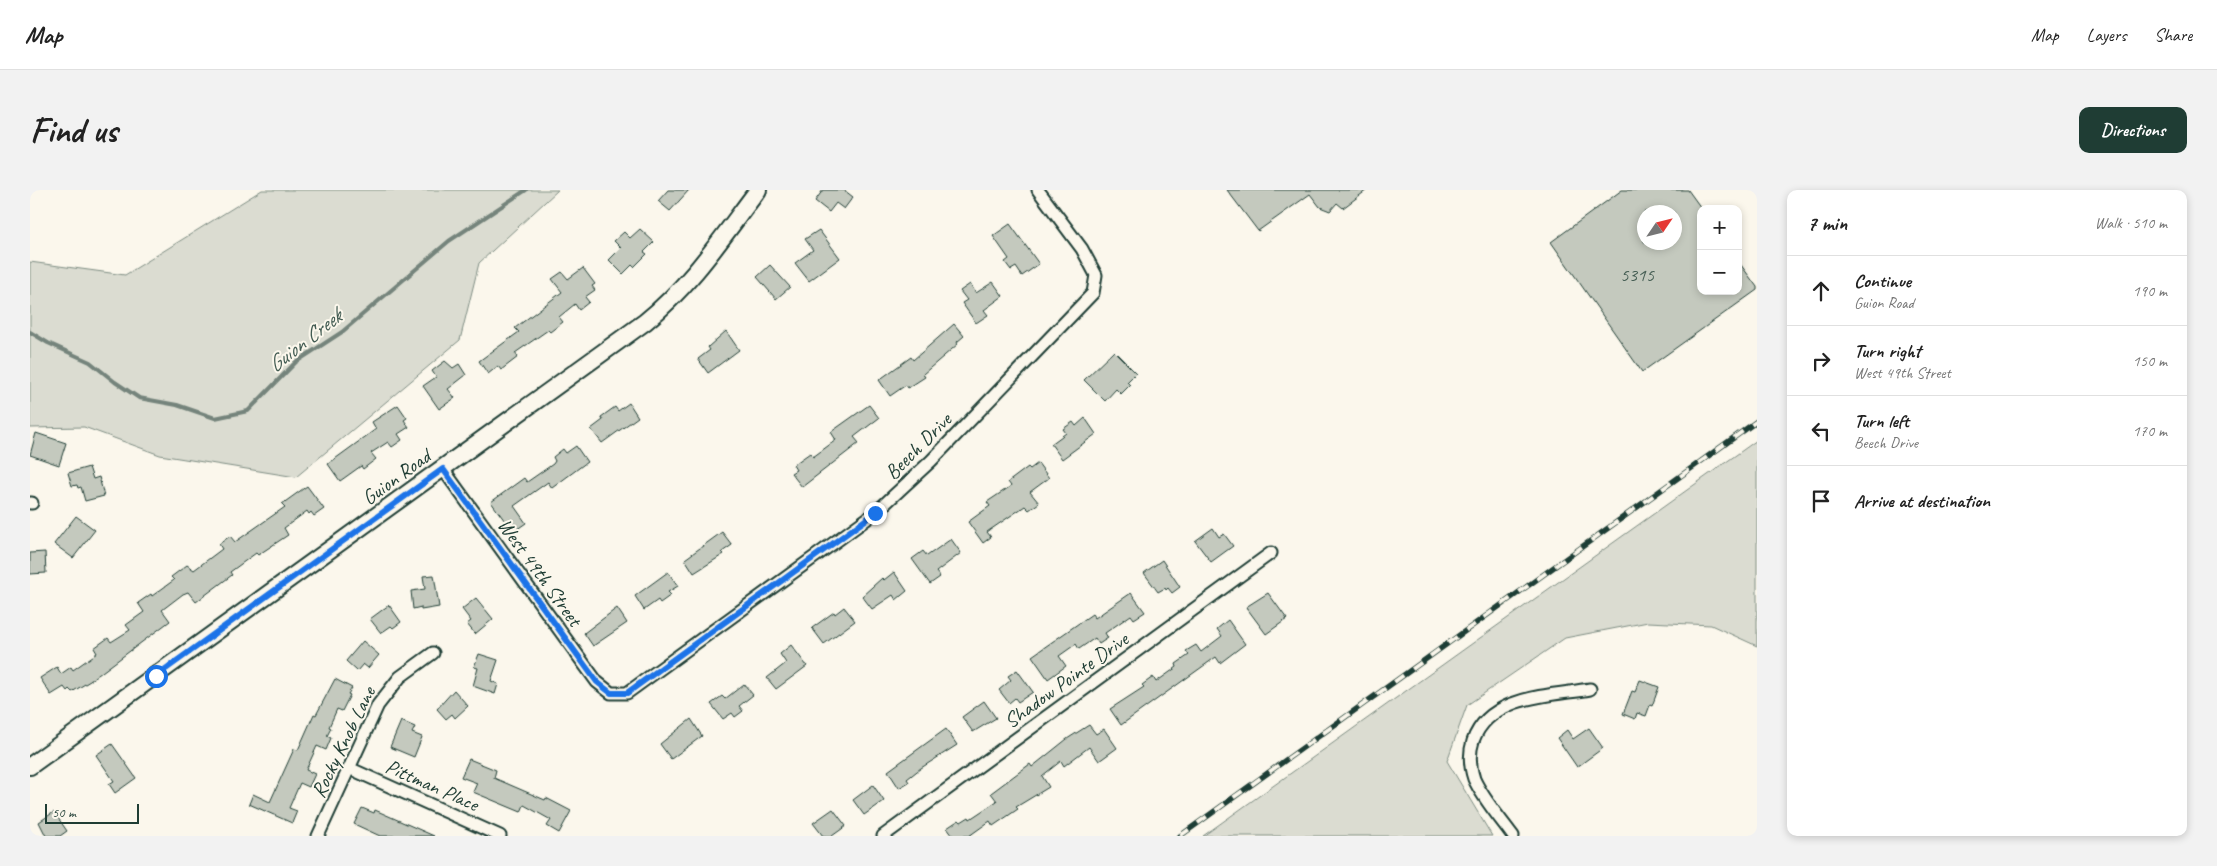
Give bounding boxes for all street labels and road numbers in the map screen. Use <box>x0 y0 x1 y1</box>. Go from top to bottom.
street label: Beech Drive <box>879 406 958 485</box>
street label: Guion Road <box>357 441 438 511</box>
street label: West 49th Street <box>492 513 589 633</box>
street label: Shadow Pointe Drive <box>999 625 1135 734</box>
street label: Rocky Knob Lane <box>305 681 382 802</box>
street label: Pittman Place <box>381 753 485 818</box>

